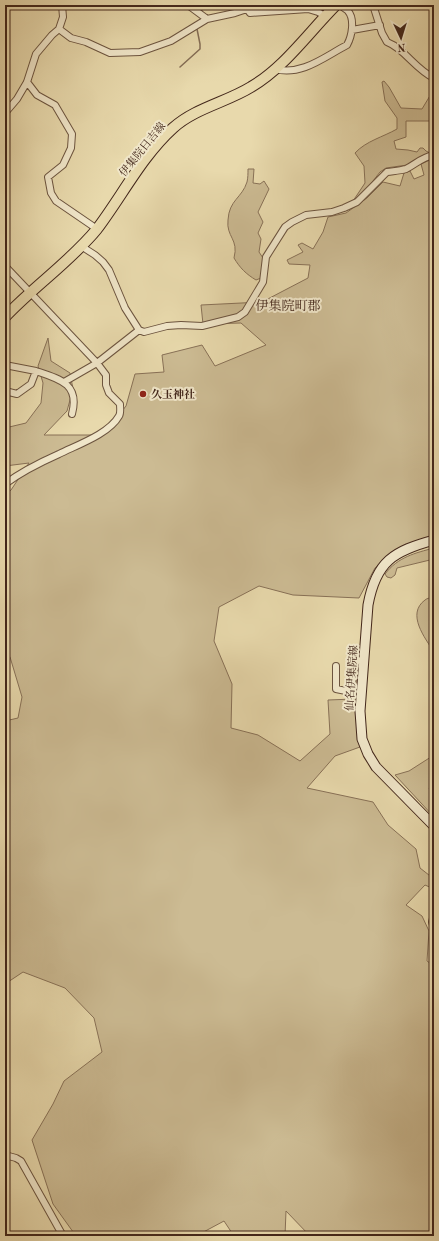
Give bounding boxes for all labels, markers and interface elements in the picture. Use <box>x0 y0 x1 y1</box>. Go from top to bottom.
north arrow <box>381 18 421 58</box>
text: N <box>396 41 406 52</box>
street label: 伊集院日吉線 <box>117 120 168 179</box>
district label: 伊集院町郡 <box>255 299 321 313</box>
place label: 久玉神社 <box>151 388 195 401</box>
marker: 久玉神社 <box>138 389 148 399</box>
street label: 仙名伊集院線 <box>343 645 360 711</box>

